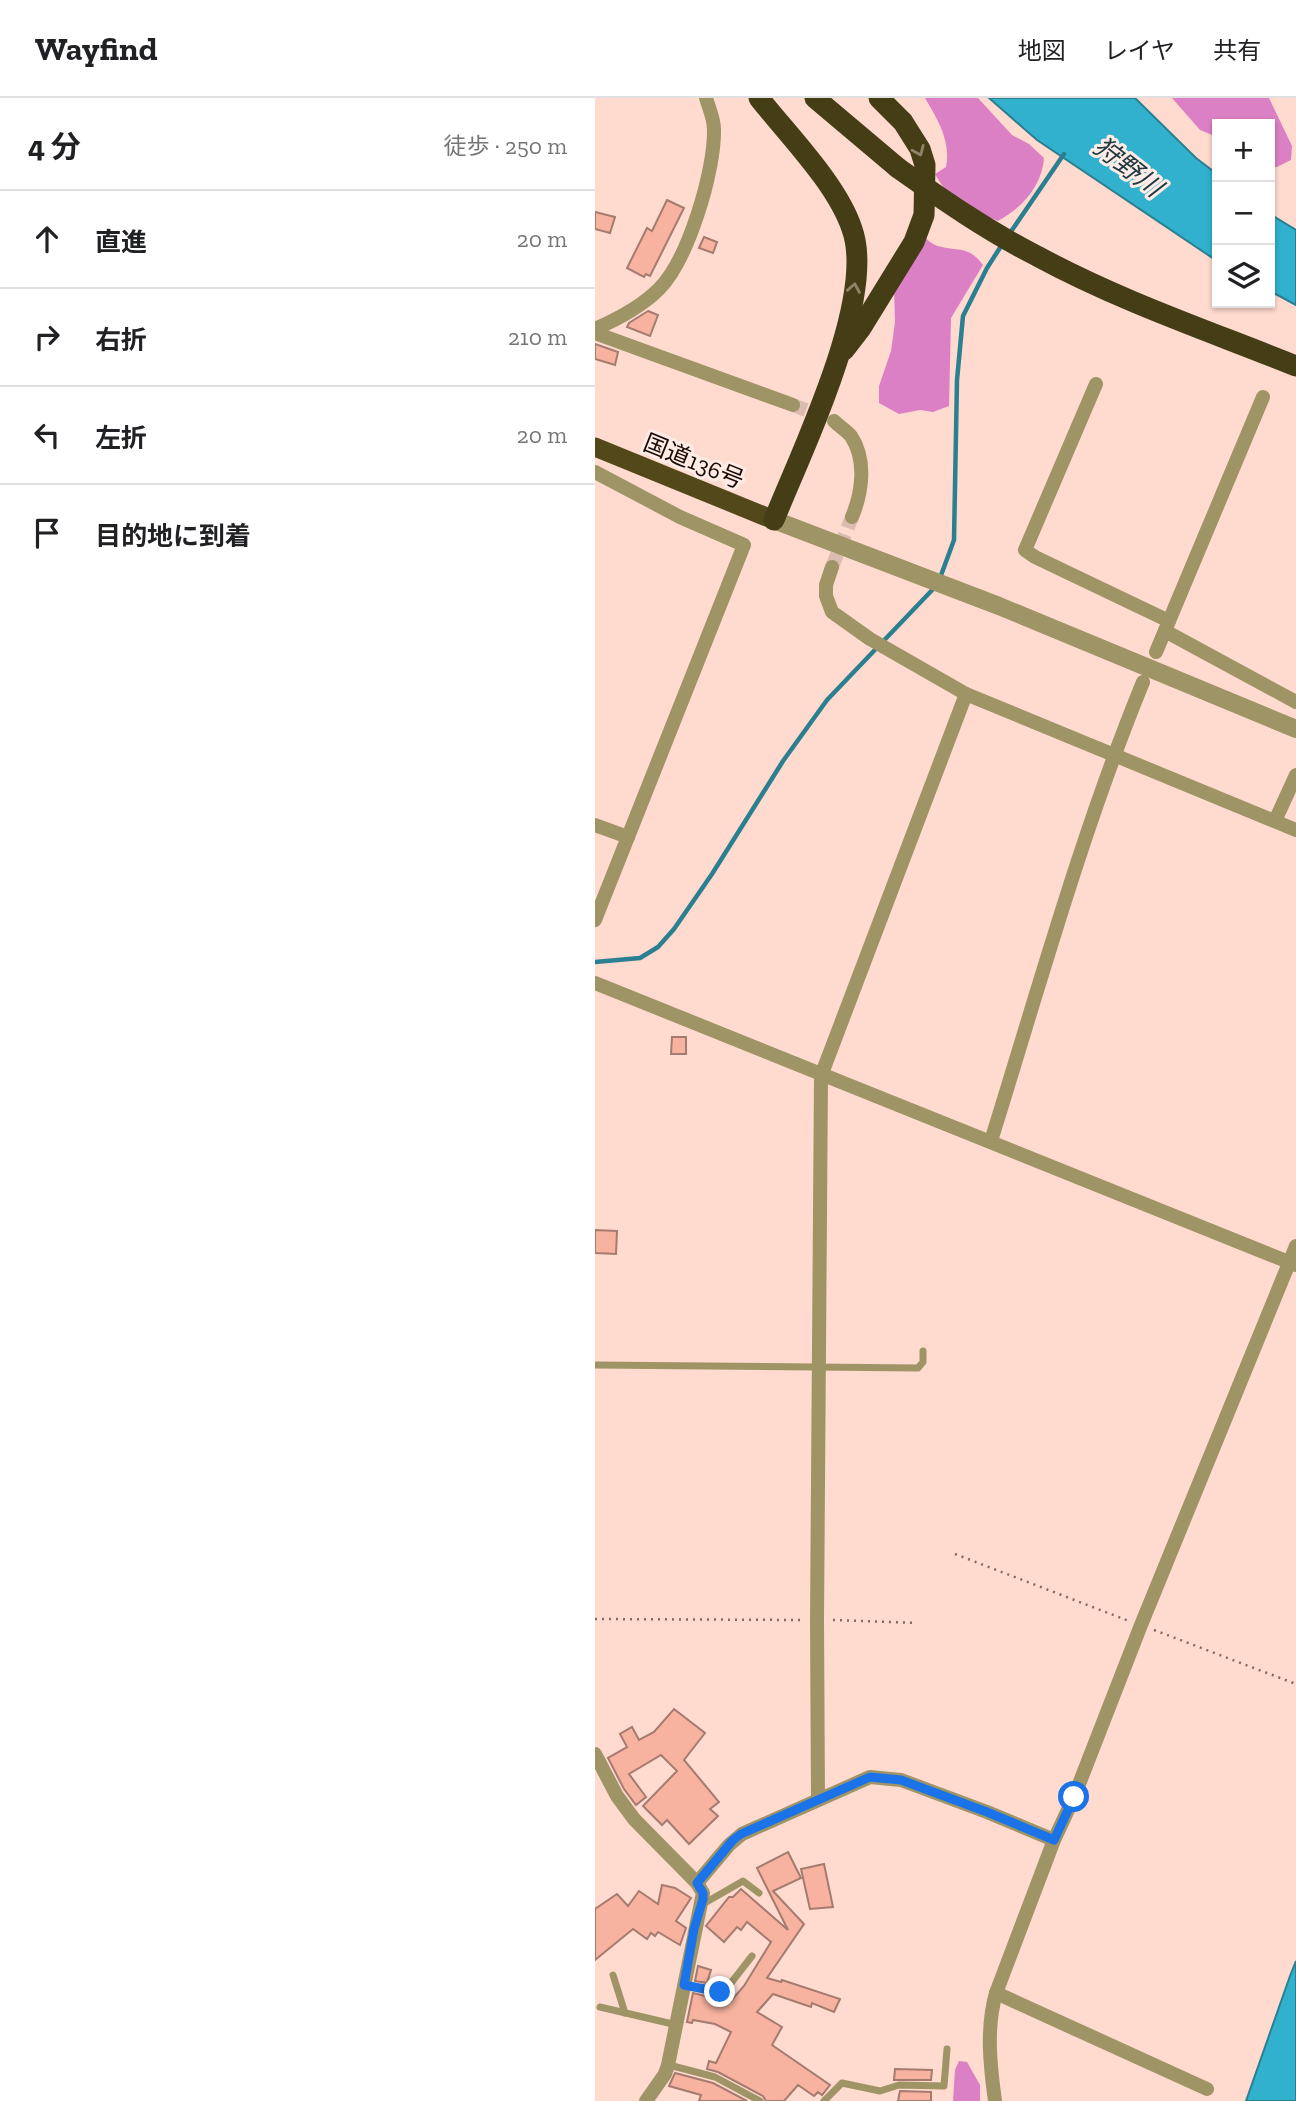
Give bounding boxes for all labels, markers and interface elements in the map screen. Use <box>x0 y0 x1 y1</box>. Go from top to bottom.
text: Wayfind <box>35 29 158 68</box>
text: 地図 <box>1018 36 1066 65</box>
text: レイヤ <box>1104 36 1175 65</box>
text: 共有 <box>1213 36 1261 65</box>
map controls <box>1212 119 1275 308</box>
button: + <box>1212 119 1275 182</box>
text: 4 分 <box>28 129 81 165</box>
water label: 狩野川 <box>1087 130 1171 205</box>
text: 徒歩 · 250 m <box>444 132 567 160</box>
one-way arrow <box>911 145 925 157</box>
button: − <box>1212 182 1275 245</box>
icon: ahead <box>28 220 66 258</box>
text: 20 m <box>517 225 567 253</box>
text: 直進 <box>95 226 147 258</box>
button: layers <box>1212 245 1275 308</box>
one-way arrow <box>845 282 860 294</box>
icon: right <box>28 318 66 356</box>
text: 210 m <box>508 323 567 351</box>
text: 右折 <box>95 324 147 356</box>
icon: left <box>28 416 66 454</box>
text: 20 m <box>517 421 567 449</box>
text: 左折 <box>95 422 147 454</box>
street label: 国道136号 <box>640 428 748 494</box>
icon: arrive <box>28 514 66 552</box>
text: 目的地に到着 <box>95 520 251 552</box>
route start <box>1058 1781 1089 1812</box>
route end <box>704 1976 735 2007</box>

